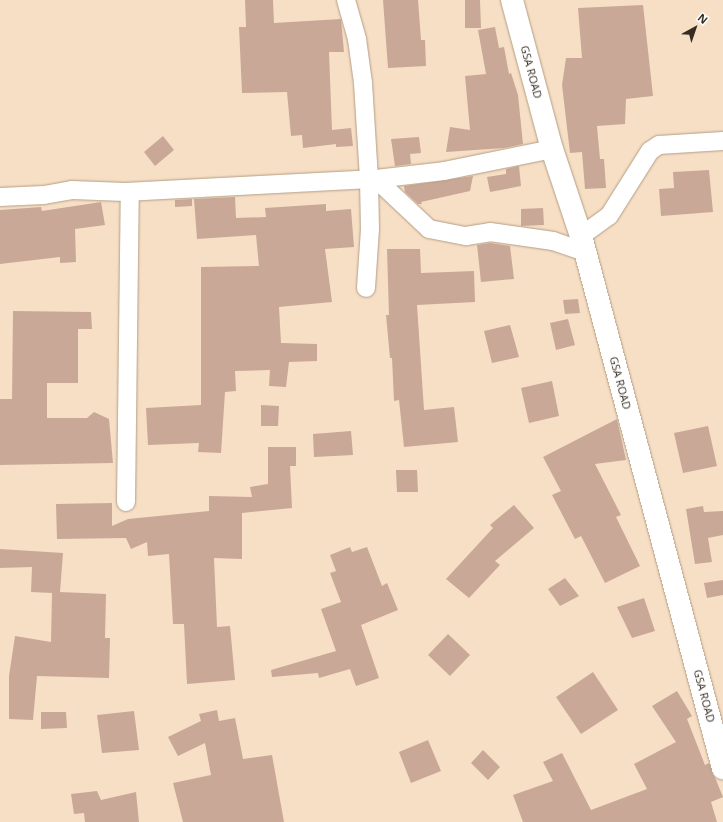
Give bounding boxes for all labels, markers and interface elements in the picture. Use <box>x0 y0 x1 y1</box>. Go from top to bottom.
north arrow <box>675 8 715 48</box>
text: N <box>695 10 711 27</box>
street label: GSA ROAD <box>518 44 544 100</box>
street label: GSA ROAD <box>607 355 633 411</box>
street label: GSA ROAD <box>691 668 717 724</box>

